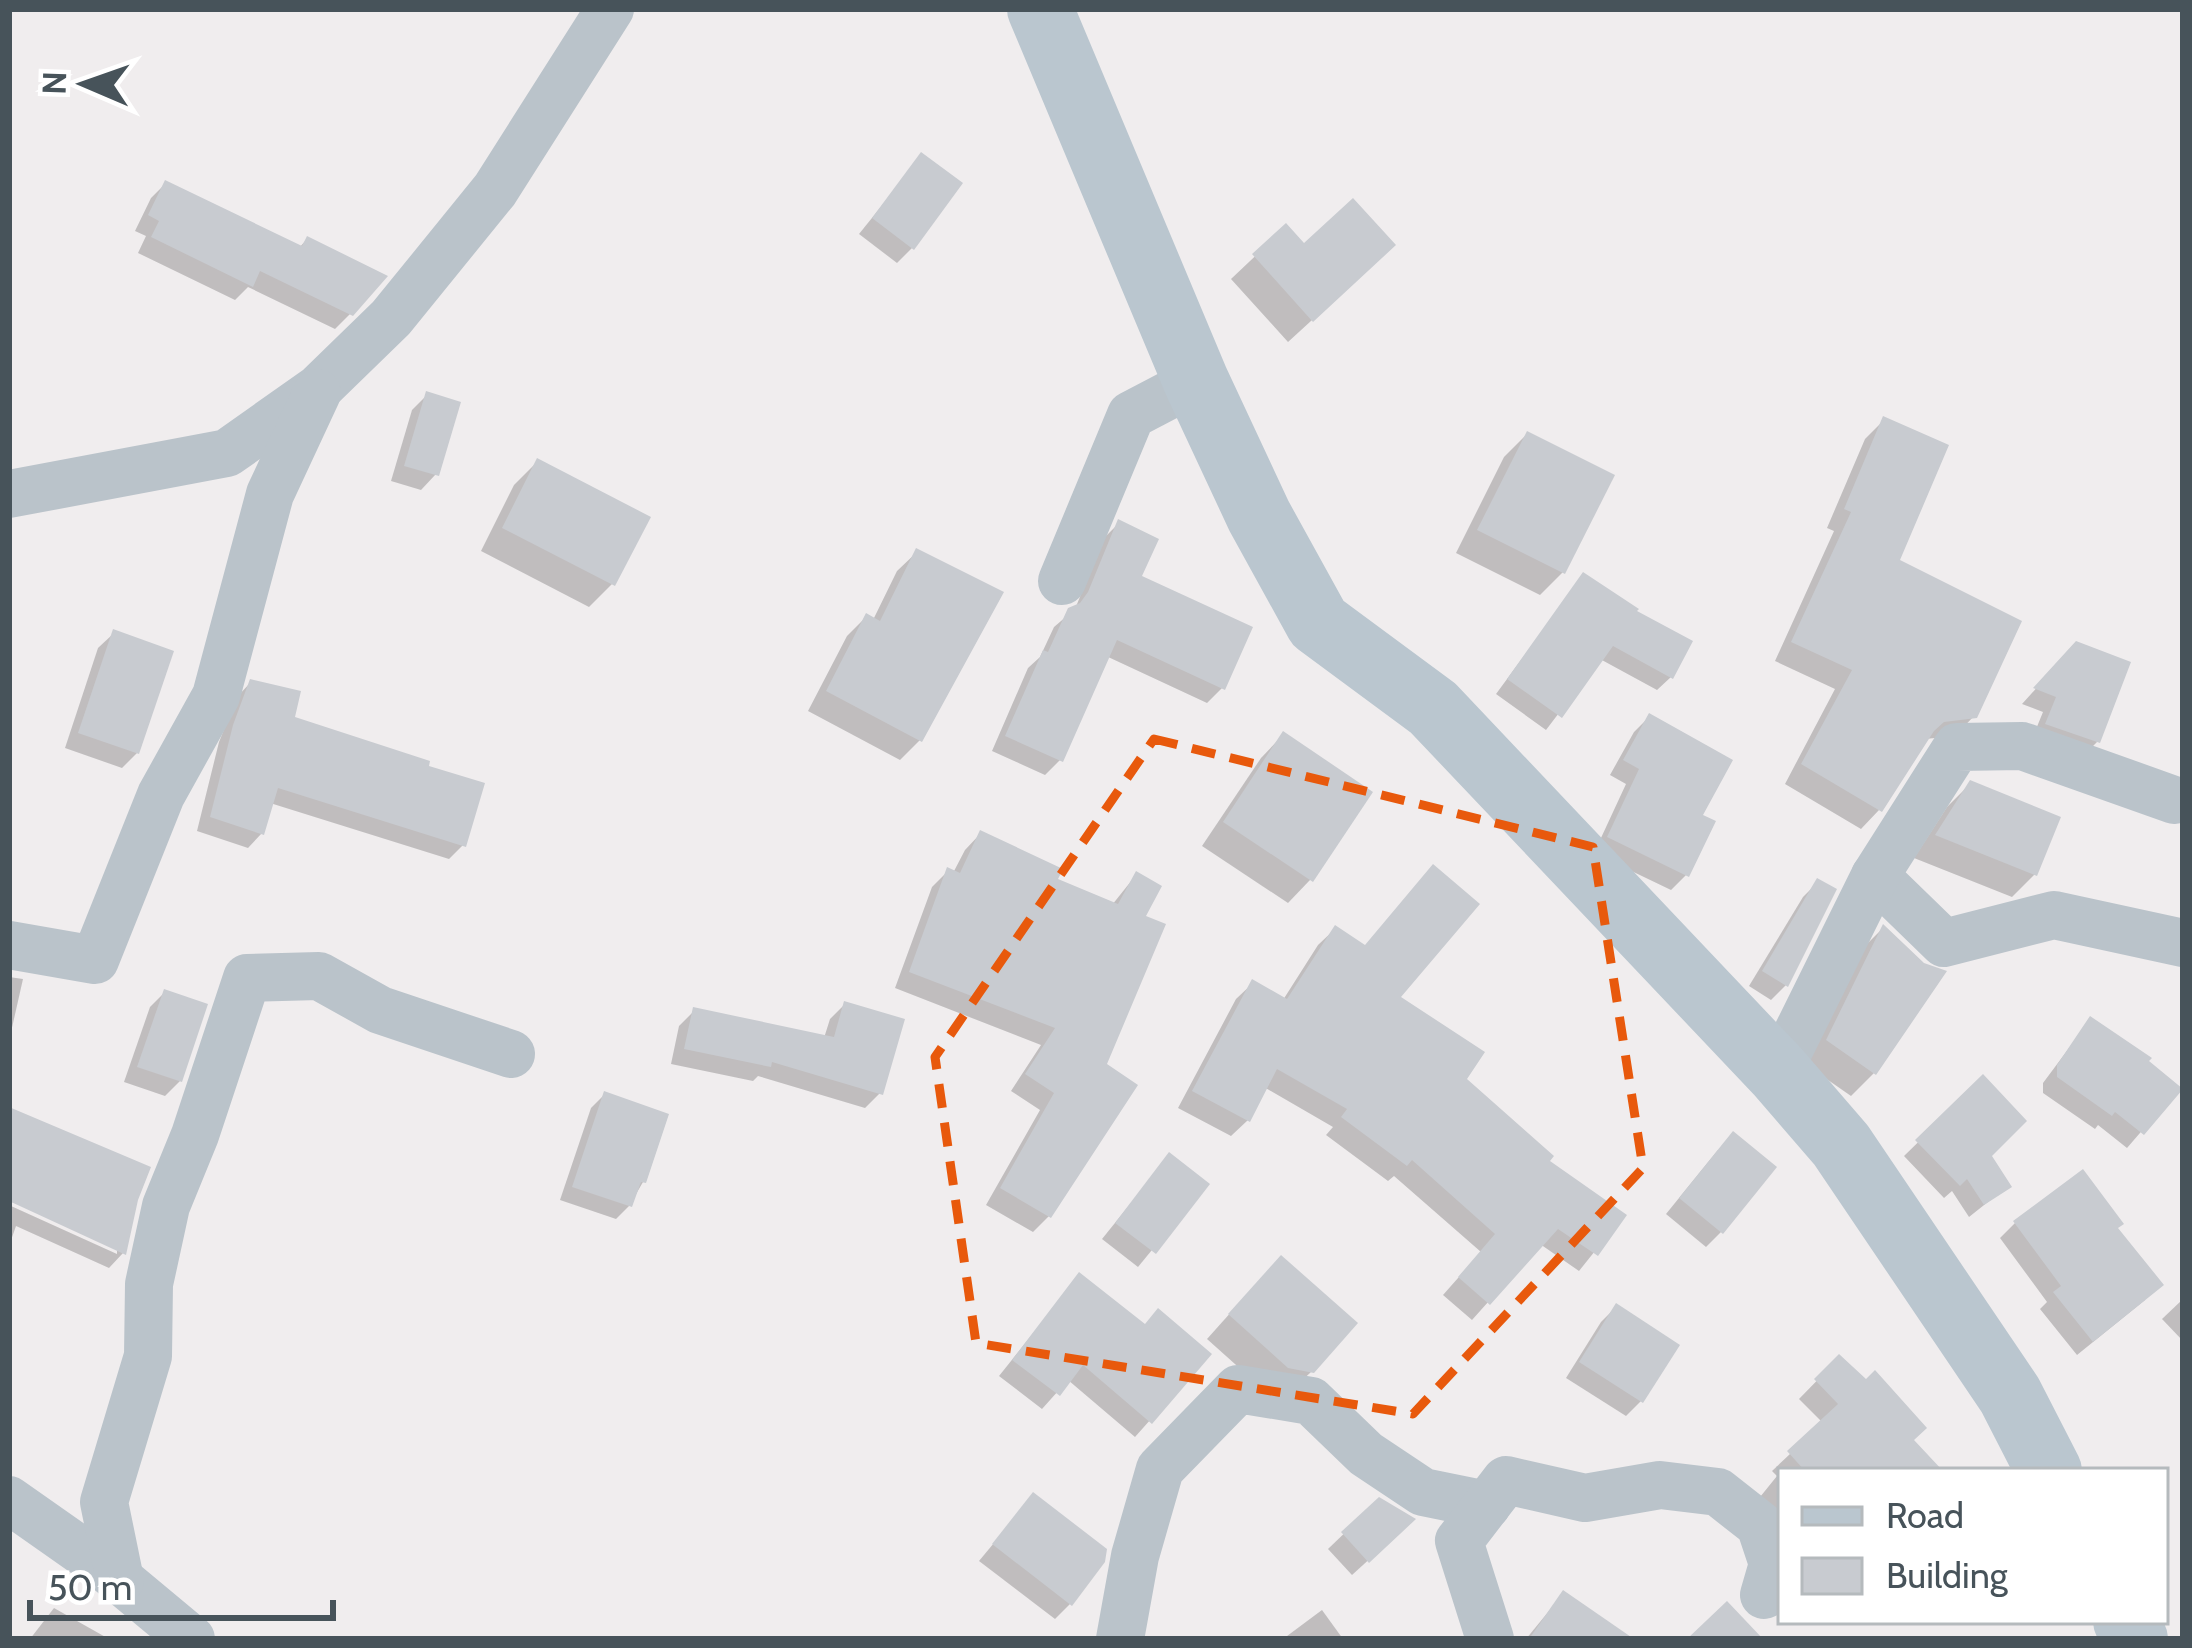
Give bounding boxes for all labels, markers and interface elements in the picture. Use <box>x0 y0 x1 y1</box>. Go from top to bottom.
north arrow <box>24 24 144 144</box>
text: N <box>34 71 74 95</box>
legend <box>1778 1468 2168 1624</box>
text: Road <box>1886 1493 1964 1537</box>
scale bar <box>30 1546 333 1620</box>
text: Building <box>1886 1553 2009 1597</box>
text: 50 m <box>48 1565 132 1609</box>

